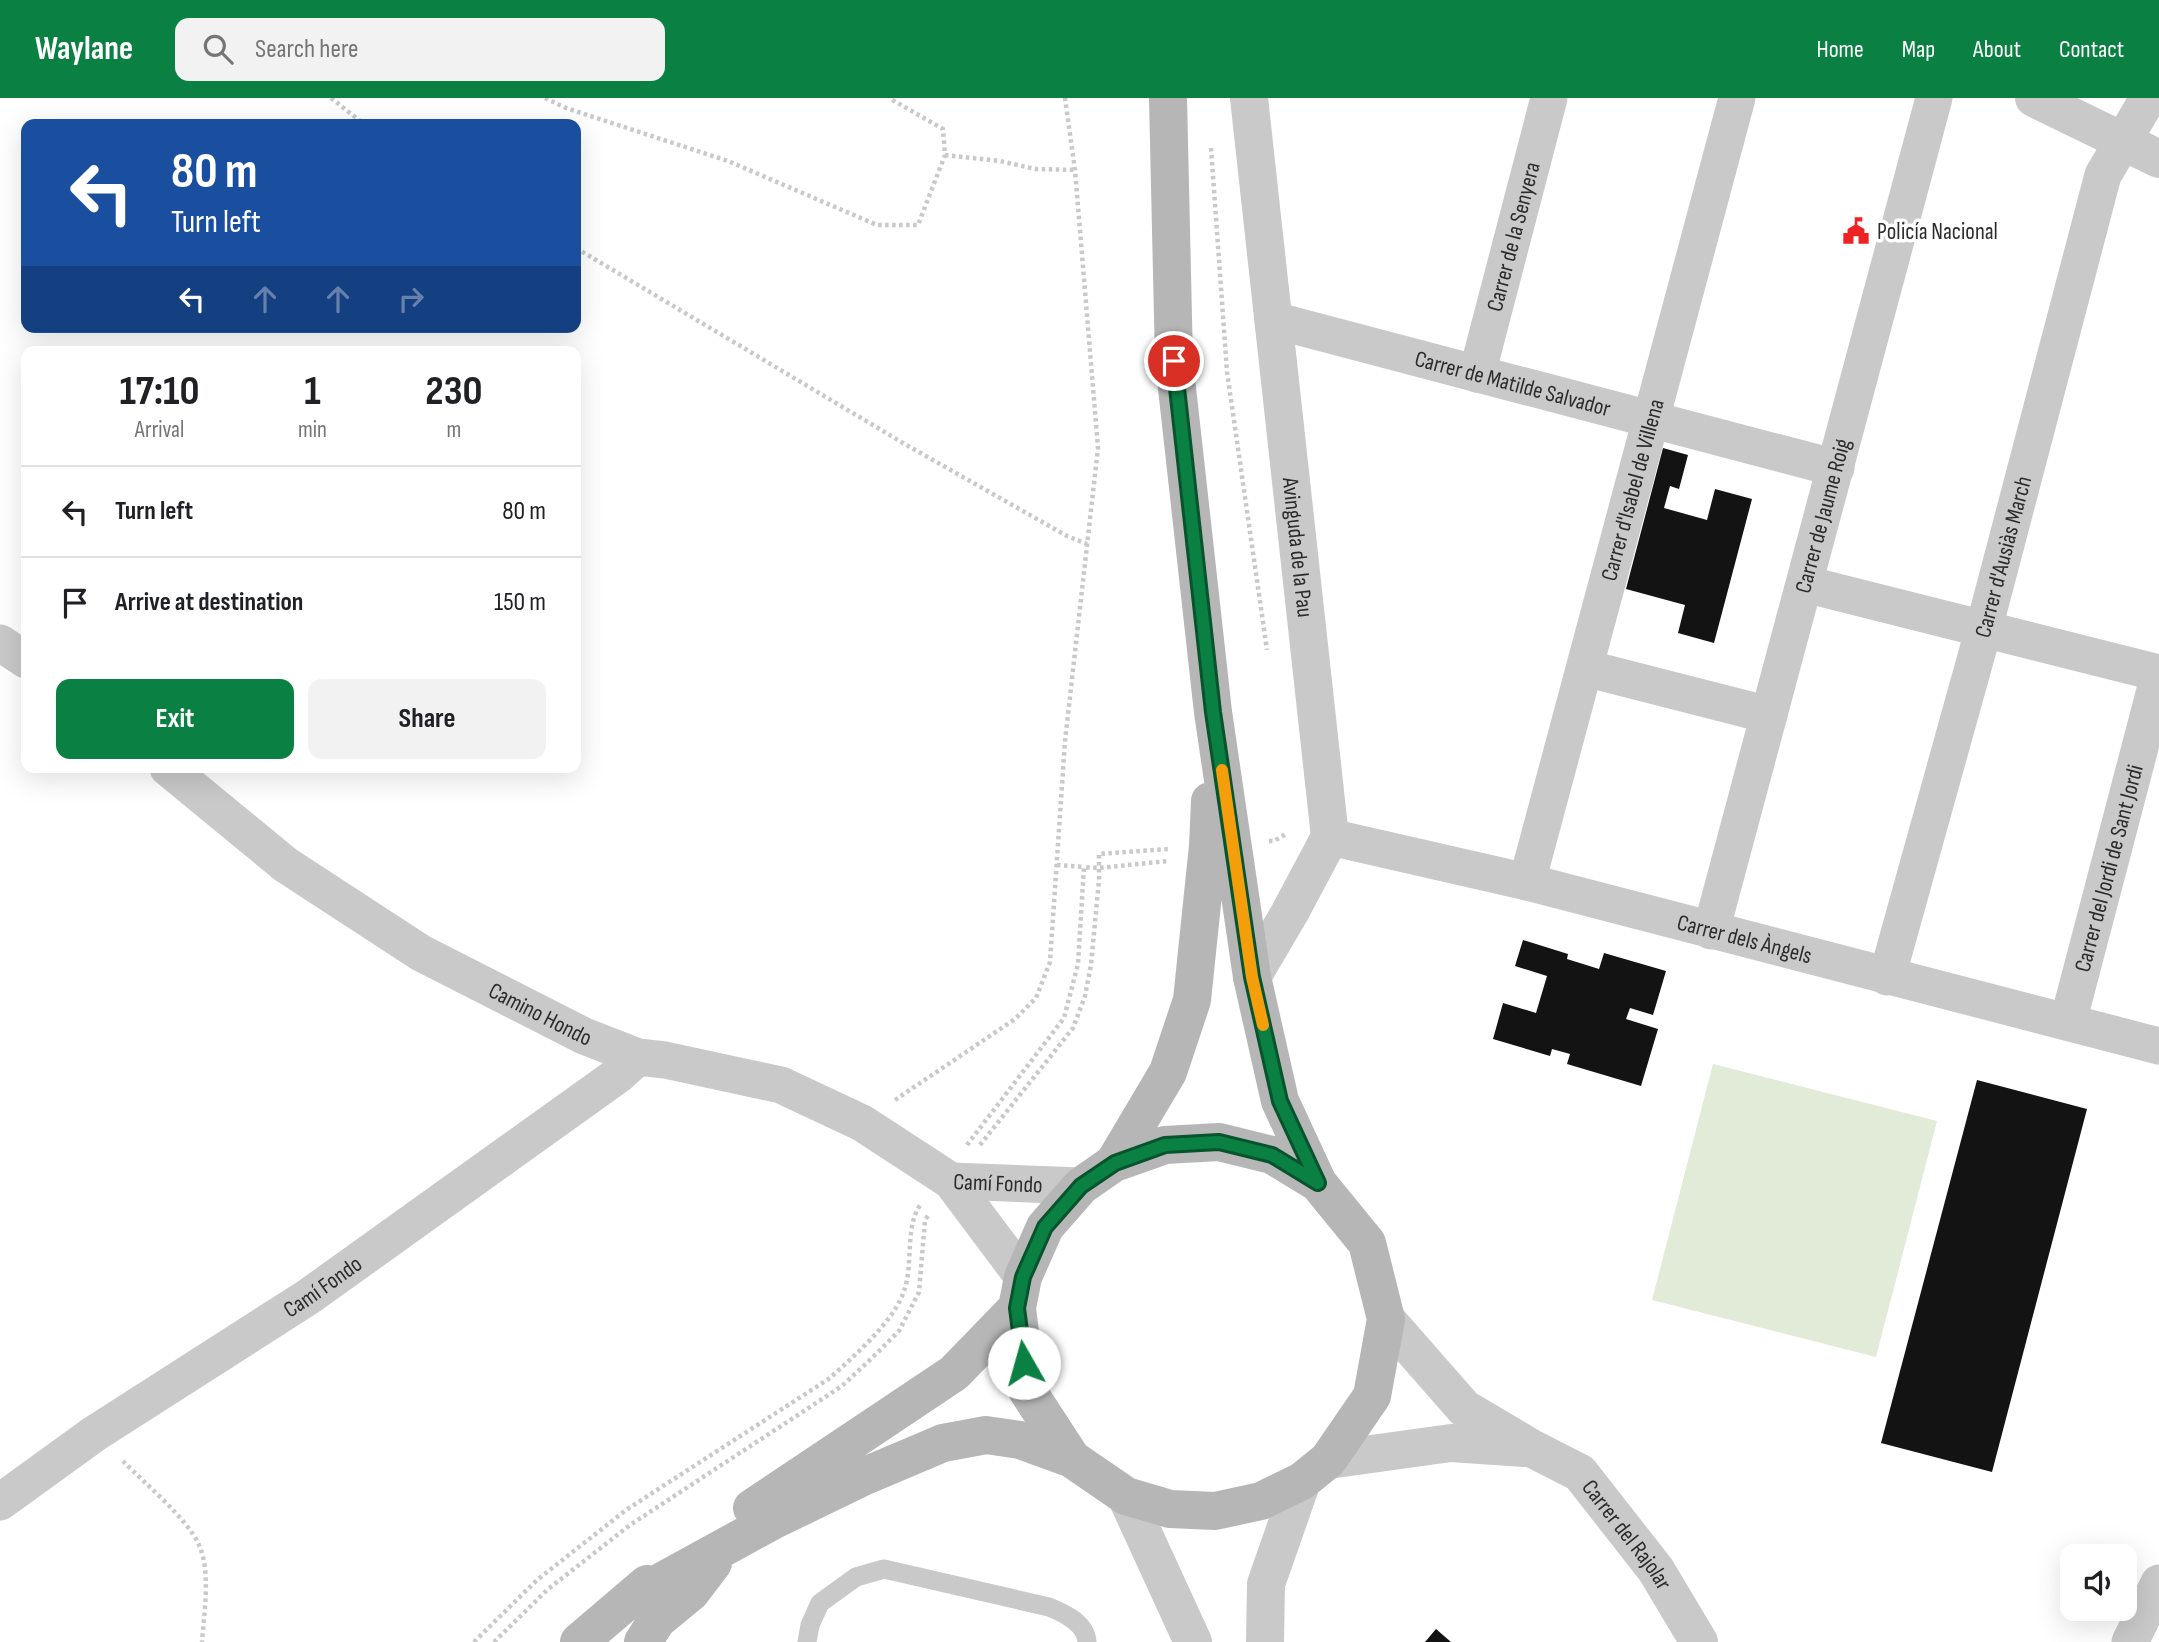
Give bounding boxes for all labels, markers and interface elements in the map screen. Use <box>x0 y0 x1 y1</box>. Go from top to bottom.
search box <box>175 18 665 81</box>
text: Waylane <box>35 29 133 69</box>
icon: search <box>199 30 237 68</box>
text: Search here <box>255 34 358 65</box>
text: Home <box>1816 35 1864 64</box>
text: Map <box>1902 35 1935 64</box>
text: About <box>1973 35 2021 64</box>
text: Contact <box>2059 35 2124 64</box>
text: 80 m <box>171 143 258 202</box>
icon: left <box>56 147 147 238</box>
street label: Carrer de la Senyera <box>1481 159 1547 315</box>
text: Turn left <box>171 203 261 242</box>
public building icon: Policía Nacional <box>1841 216 1871 246</box>
place label: Policía Nacional <box>1877 218 1998 246</box>
icon: left <box>173 280 211 318</box>
icon: ahead <box>246 280 284 318</box>
icon: ahead <box>319 280 357 318</box>
icon: right <box>392 280 430 318</box>
pin <box>1144 331 1204 391</box>
icon: arrive <box>1155 342 1193 380</box>
street label: Carrer de Matilde Salvador <box>1412 345 1614 423</box>
text: 17:10 <box>119 366 200 417</box>
text: 1 <box>304 366 321 417</box>
text: 230 <box>425 366 483 417</box>
street label: Carrer d'Isabel de Villena <box>1595 396 1671 584</box>
text: Arrival <box>135 416 184 444</box>
text: min <box>298 416 327 444</box>
text: m <box>447 416 461 444</box>
street label: Carrer de Jaume Roig <box>1789 436 1857 596</box>
street label: Carrer d'Ausiàs March <box>1969 473 2038 641</box>
street label: Avinguda de la Pau <box>1276 475 1319 619</box>
icon: left <box>56 493 94 531</box>
text: Turn left <box>115 496 193 527</box>
text: 80 m <box>502 496 546 527</box>
icon: arrive <box>56 584 94 622</box>
text: Arrive at destination <box>115 587 303 618</box>
text: 150 m <box>494 587 546 618</box>
button: Exit <box>56 679 294 759</box>
button: Share <box>308 679 546 759</box>
street label: Carrer del Jordi de Sant Jordi <box>2069 762 2150 975</box>
street label: Carrer dels Àngels <box>1674 909 1815 970</box>
street label: Camino Hondo <box>484 977 595 1053</box>
street label: Camí Fondo <box>953 1168 1043 1200</box>
street label: Camí Fondo <box>278 1250 368 1324</box>
position arrow <box>987 1326 1061 1400</box>
street label: Carrer del Rajolar <box>1576 1474 1678 1595</box>
map controls <box>2060 1544 2137 1621</box>
button: sound <box>2060 1544 2137 1621</box>

